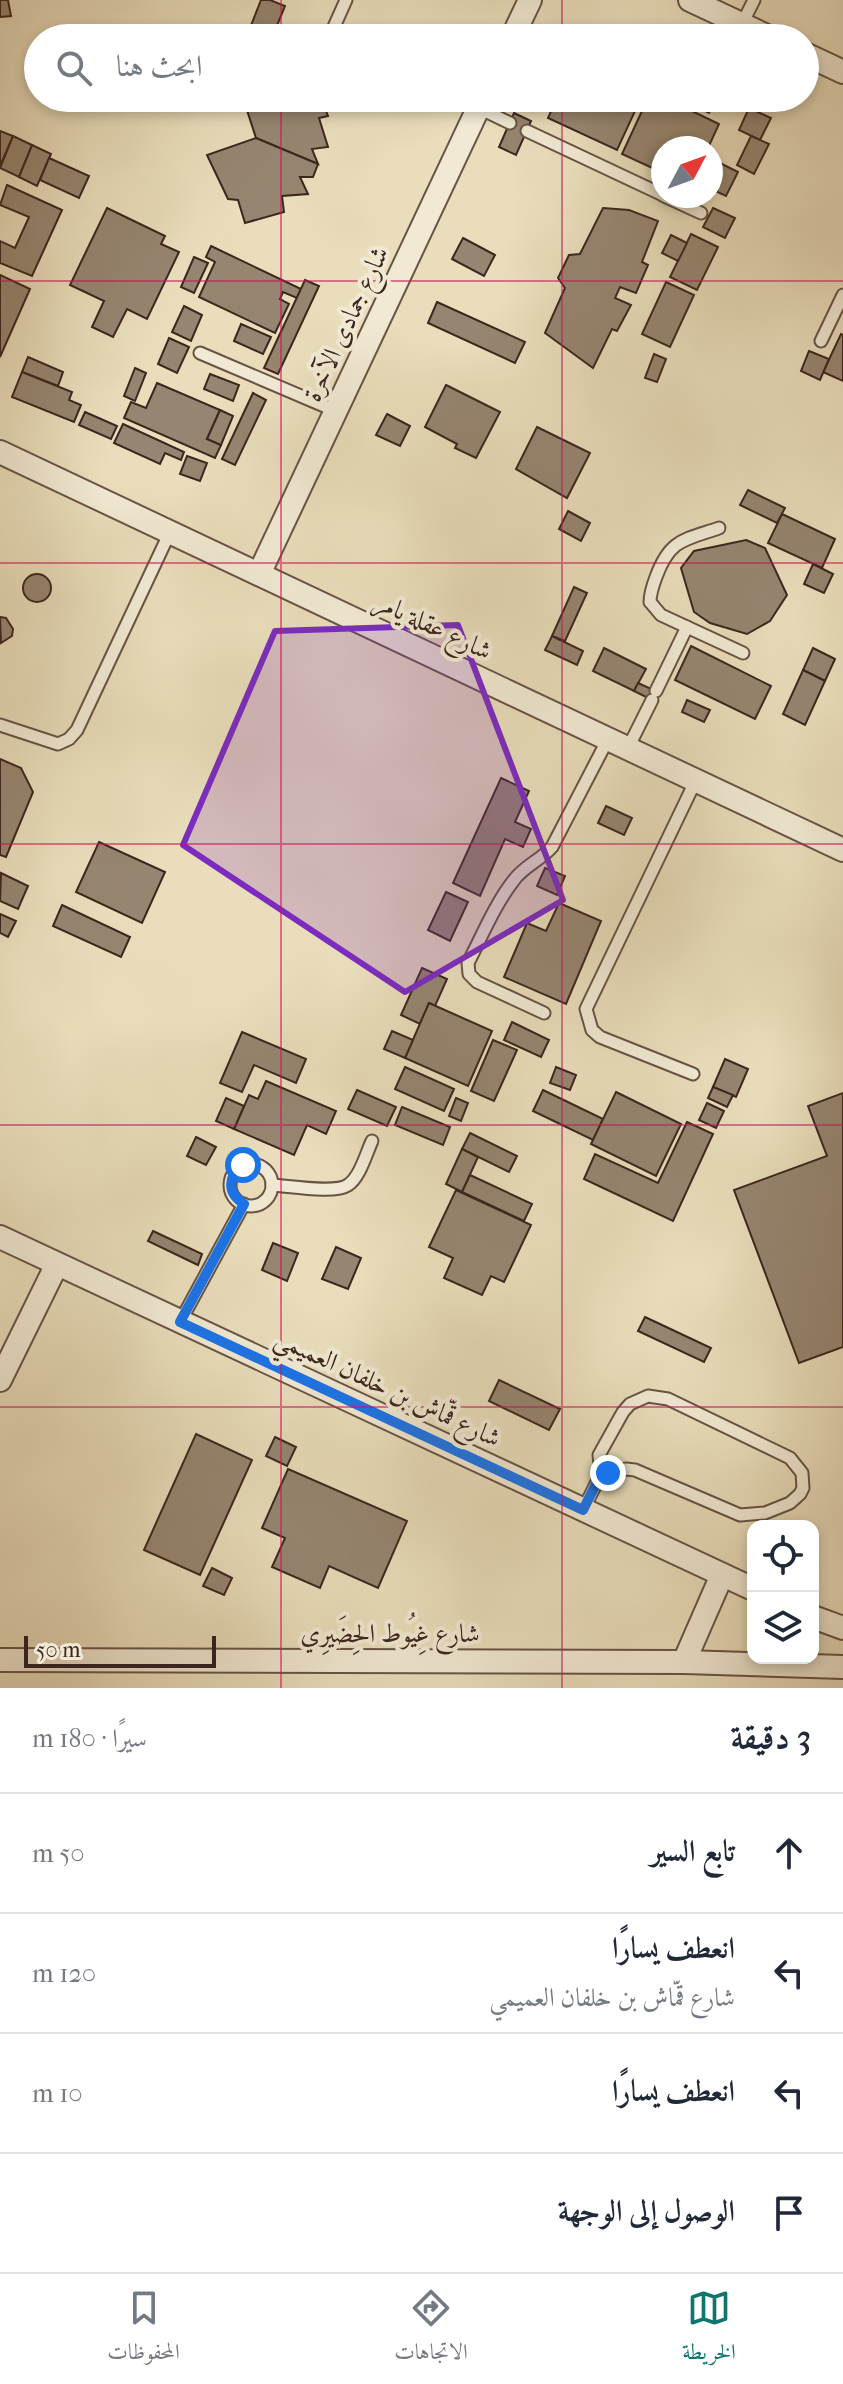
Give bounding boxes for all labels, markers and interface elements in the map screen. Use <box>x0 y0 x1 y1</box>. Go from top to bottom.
search box <box>24 24 819 112</box>
icon: search <box>52 46 96 90</box>
text: ابحث هنا <box>116 49 202 84</box>
north arrow <box>651 136 723 208</box>
street label: شارع جمادى الآخرة <box>297 242 401 409</box>
street label: شارع عقلة يامر <box>367 585 497 672</box>
route start <box>225 1147 261 1183</box>
street label: شارع قمّاش بن خلفان العميمي <box>266 1319 507 1462</box>
route end <box>590 1455 626 1491</box>
map controls <box>747 1520 819 1664</box>
button: locate <box>747 1520 819 1592</box>
button: layers <box>747 1592 819 1664</box>
street label: شارع غِيُوط الحِضَيرِي <box>300 1612 480 1655</box>
scale bar <box>24 1632 216 1668</box>
text: 50 m <box>36 1637 81 1663</box>
text: 3 دقيقة <box>730 1717 811 1757</box>
text: سيرًا · 180 m <box>32 1723 147 1754</box>
icon: ahead <box>767 1831 811 1875</box>
text: تابع السير <box>650 1834 735 1869</box>
text: 50 m <box>32 1838 85 1869</box>
text: انعطف يسارًا <box>612 1931 735 1966</box>
icon: left <box>767 1951 811 1995</box>
text: 120 m <box>32 1958 96 1989</box>
text: شارع قمّاش بن خلفان العميمي <box>489 1982 735 2013</box>
icon: left <box>767 2071 811 2115</box>
text: انعطف يسارًا <box>612 2074 735 2109</box>
text: 10 m <box>32 2078 83 2109</box>
icon: arrive <box>767 2191 811 2235</box>
text: الوصول إلى الوجهة <box>558 2194 735 2229</box>
tab: المحفوظات <box>107 2286 180 2373</box>
tab: الاتجاهات <box>394 2286 468 2373</box>
tab: الخريطة <box>682 2286 736 2373</box>

